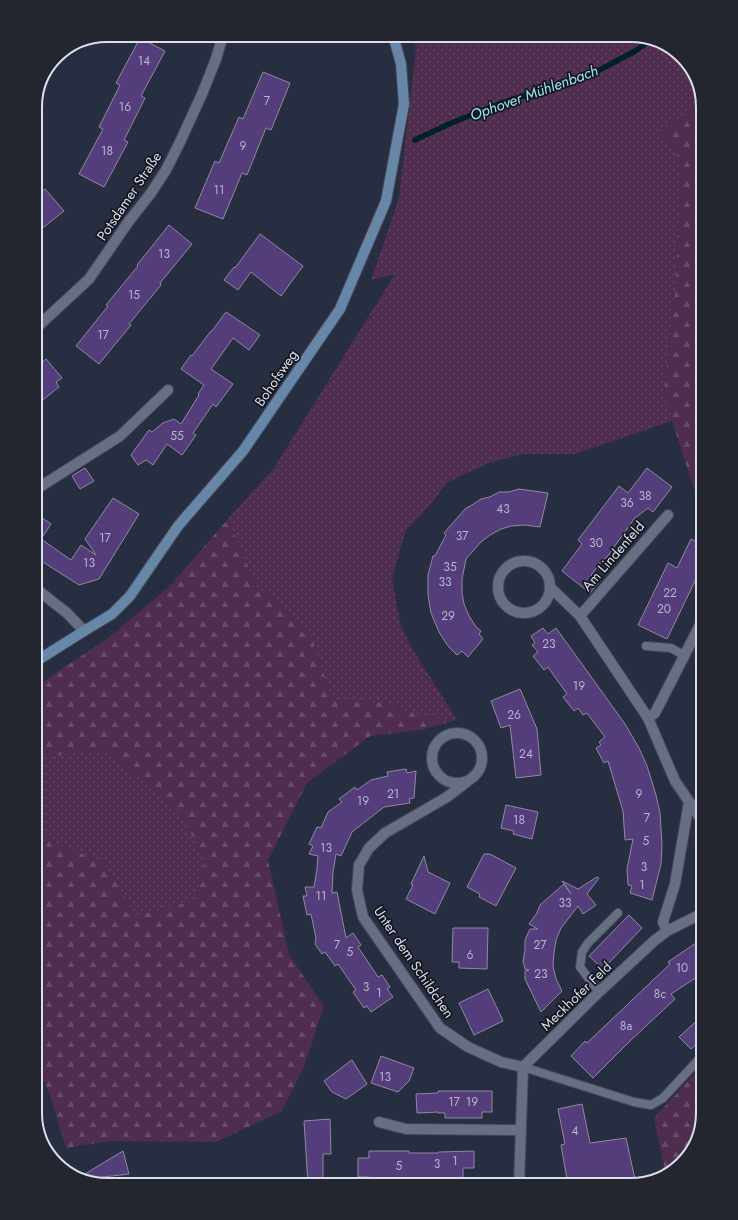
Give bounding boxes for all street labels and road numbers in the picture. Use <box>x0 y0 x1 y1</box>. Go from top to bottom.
street label: Potsdamer Straße <box>92 148 166 244</box>
street label: Bohofsweg <box>250 346 302 410</box>
street label: Am Lindenfeld <box>577 517 649 595</box>
street label: Unter dem Schildchen <box>369 902 459 1022</box>
street label: Meckhofer Feld <box>536 957 616 1035</box>

